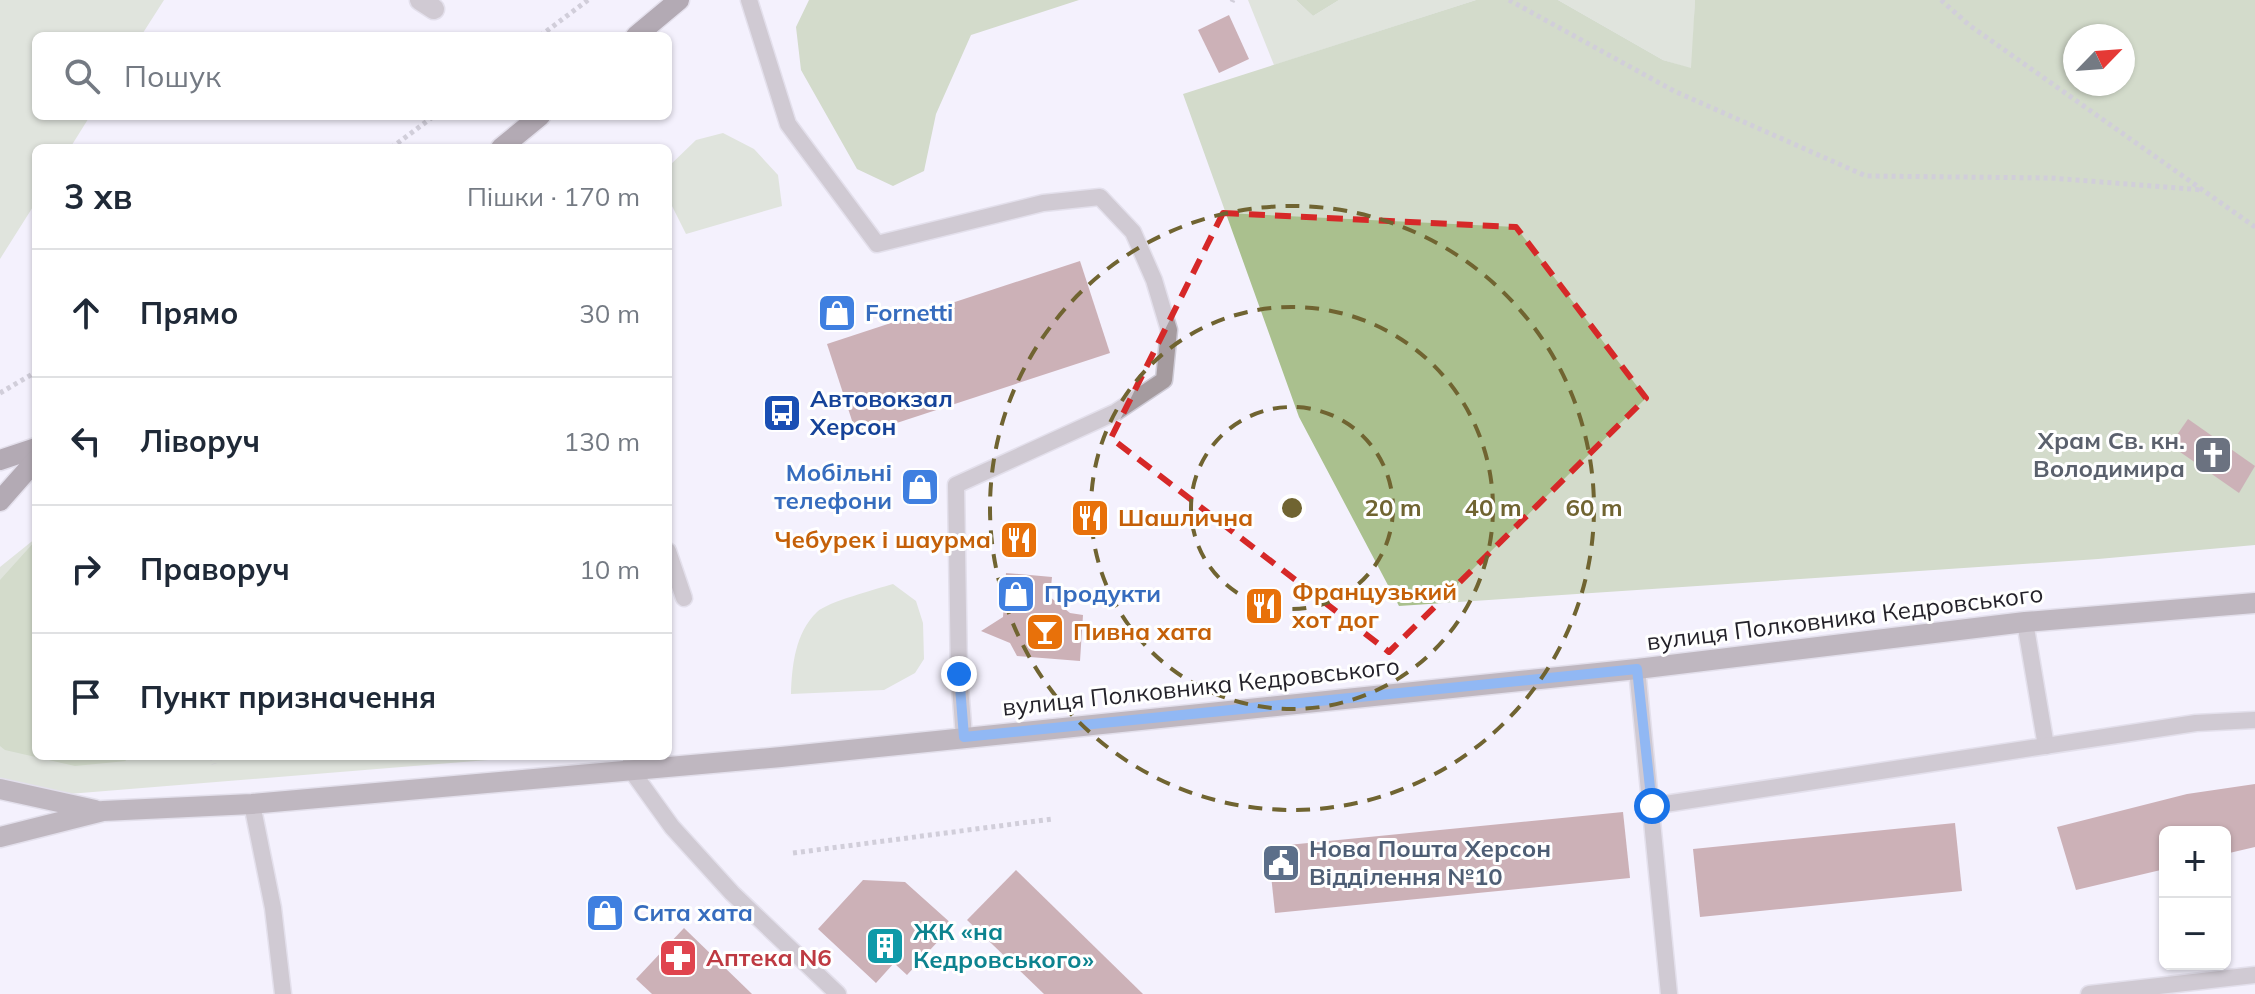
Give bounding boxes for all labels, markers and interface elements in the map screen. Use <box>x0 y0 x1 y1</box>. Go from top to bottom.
north arrow <box>2063 24 2135 96</box>
search box <box>32 32 672 120</box>
icon: search <box>60 54 104 98</box>
text: Пошук <box>124 57 221 95</box>
text: 3 хв <box>64 175 133 218</box>
text: Пішки · 170 m <box>467 180 640 213</box>
icon: ahead <box>64 291 108 335</box>
shop icon: Fornetti <box>816 292 858 334</box>
text: Прямо <box>140 294 238 332</box>
text: 30 m <box>579 297 640 330</box>
place label: Fornetti <box>865 297 953 327</box>
place label: Автовокзал Херсон <box>809 383 953 441</box>
bus stop icon: Автовокзал Херсон <box>761 392 803 434</box>
icon: left <box>64 419 108 463</box>
text: Ліворуч <box>140 422 260 460</box>
text: 130 m <box>564 425 640 458</box>
place label: Храм Св. кн. Володимира <box>2033 425 2185 483</box>
church icon: Храм Св. кн. Володимира <box>2192 434 2234 476</box>
place label: Мобільні телефони <box>774 457 892 515</box>
shop icon: Мобільні телефони <box>899 466 941 508</box>
text: 20 m <box>1365 492 1421 522</box>
text: 40 m <box>1465 492 1521 522</box>
text: 60 m <box>1566 492 1622 522</box>
centre of rings <box>1278 494 1306 522</box>
restaurant icon: Шашлична <box>1069 497 1111 539</box>
place label: Шашлична <box>1118 502 1253 532</box>
restaurant icon: Чебурек і шаурма <box>998 519 1040 561</box>
place label: Чебурек і шаурма <box>774 524 991 554</box>
icon: right <box>64 547 108 591</box>
text: Праворуч <box>140 550 290 588</box>
text: 10 m <box>579 553 640 586</box>
shop icon: Продукти <box>995 573 1037 615</box>
place label: Французький хот дог <box>1291 576 1457 634</box>
place label: Продукти <box>1044 578 1161 608</box>
street label: вулиця Полковника Кедровського <box>1645 578 2045 656</box>
restaurant icon: Французький хот дог <box>1243 585 1285 627</box>
bar icon: Пивна хата <box>1024 611 1066 653</box>
place label: Пивна хата <box>1073 616 1212 646</box>
street label: вулиця Полковника Кедровського <box>1001 650 1401 722</box>
route end <box>941 656 977 692</box>
icon: arrive <box>64 675 108 719</box>
text: Пункт призначення <box>140 678 436 716</box>
route start <box>1634 788 1670 824</box>
map controls <box>2159 826 2231 970</box>
button: + <box>2159 826 2231 898</box>
place label: Нова Пошта Херсон Відділення №10 <box>1309 833 1551 891</box>
public building icon: Нова Пошта Херсон Відділення №10 <box>1260 842 1302 884</box>
shop icon: Сита хата <box>584 892 626 934</box>
place label: Сита хата <box>633 897 753 927</box>
button: − <box>2159 898 2231 970</box>
place label: ЖК «на Кедровського» <box>913 916 1094 974</box>
building icon: ЖК «на Кедровського» <box>864 925 906 967</box>
pharmacy icon: Аптека N6 <box>657 937 699 979</box>
place label: Аптека N6 <box>706 942 832 972</box>

